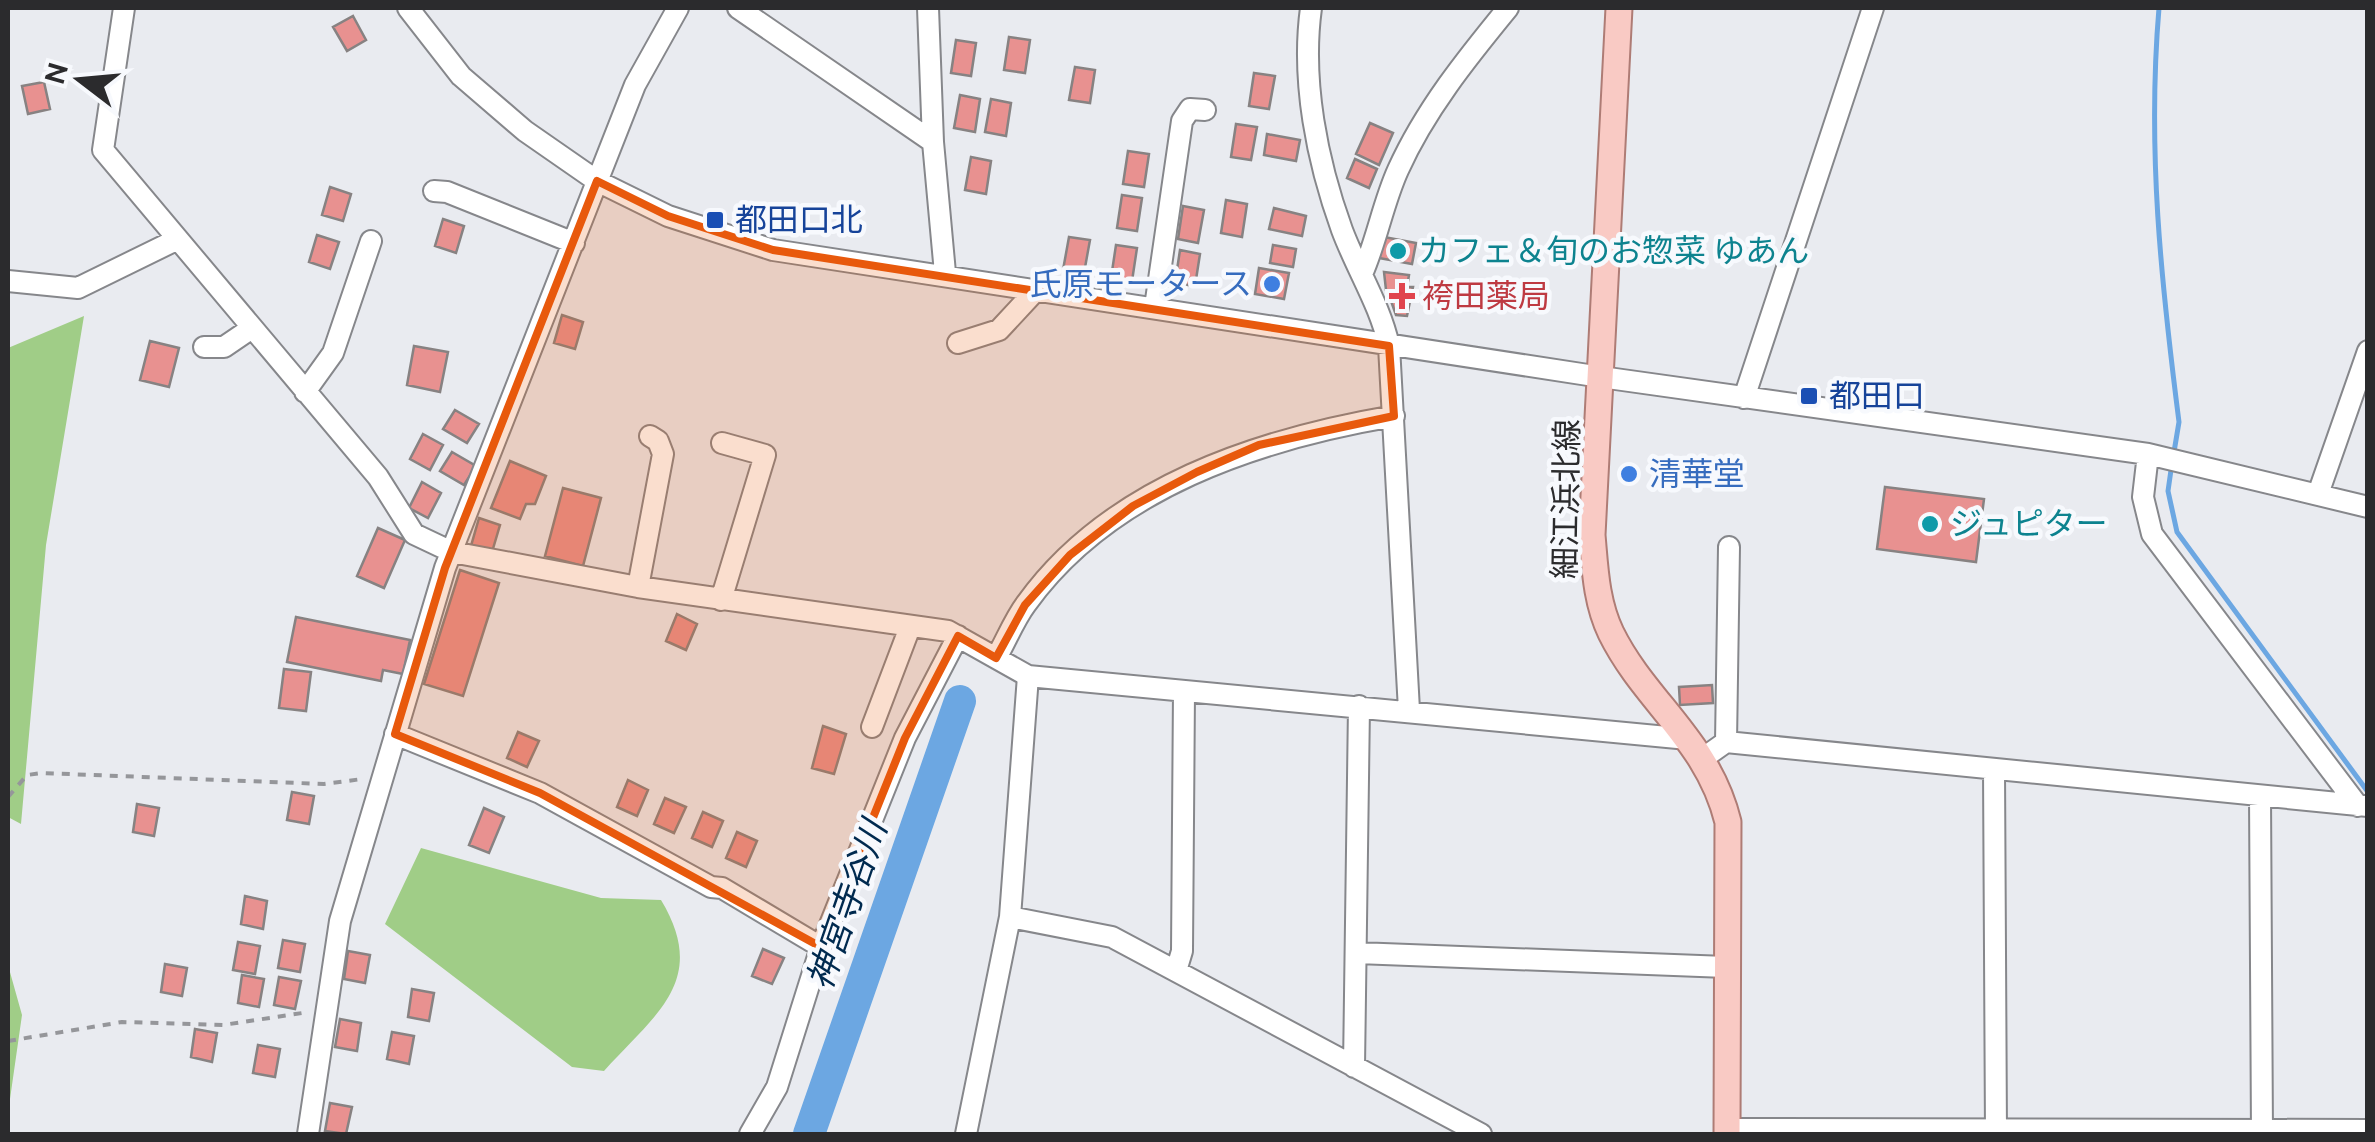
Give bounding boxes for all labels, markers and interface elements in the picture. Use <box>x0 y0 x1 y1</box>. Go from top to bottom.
north arrow <box>30 30 130 130</box>
text: N <box>38 59 73 87</box>
place label: 都田口北 <box>735 201 863 237</box>
marker: 都田口北 <box>704 209 726 231</box>
place label: カフェ＆旬のお惣菜 ゆあん <box>1418 232 1809 268</box>
marker: カフェ＆旬のお惣菜 ゆあん <box>1387 240 1409 262</box>
place label: 氏原モータース <box>1030 265 1252 301</box>
marker: 氏原モータース <box>1261 273 1283 295</box>
place label: 袴田薬局 <box>1422 277 1550 313</box>
marker: 袴田薬局 <box>1391 285 1413 307</box>
place label: 都田口 <box>1829 377 1925 413</box>
marker: 都田口 <box>1798 385 1820 407</box>
street label: 細江浜北線 <box>1546 419 1584 579</box>
place label: 清華堂 <box>1649 455 1745 491</box>
marker: 清華堂 <box>1618 463 1640 485</box>
place label: ジュピター <box>1950 505 2108 541</box>
marker: ジュピター <box>1919 513 1941 535</box>
water label: 神宮寺谷川 <box>799 812 895 994</box>

